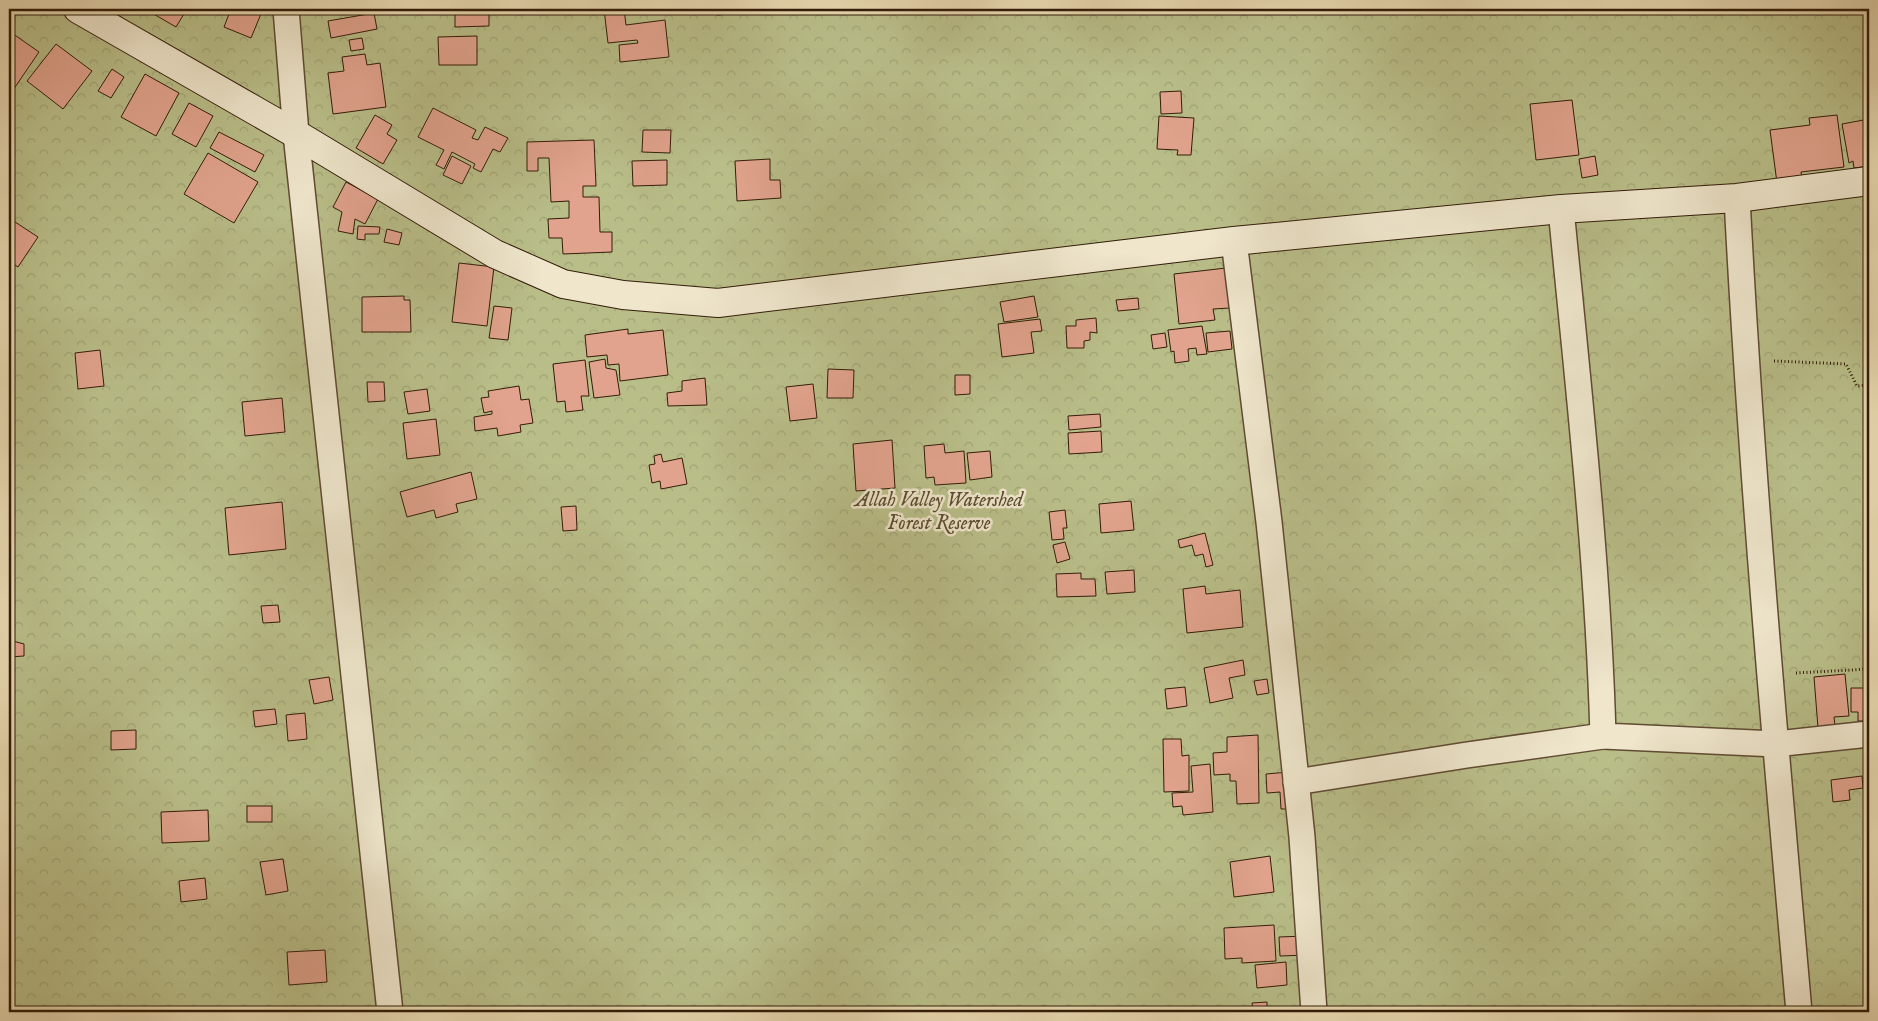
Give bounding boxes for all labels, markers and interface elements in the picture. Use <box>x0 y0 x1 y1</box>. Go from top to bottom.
park label: Allah Valley Watershed Forest Reserve <box>853 488 1024 536</box>

